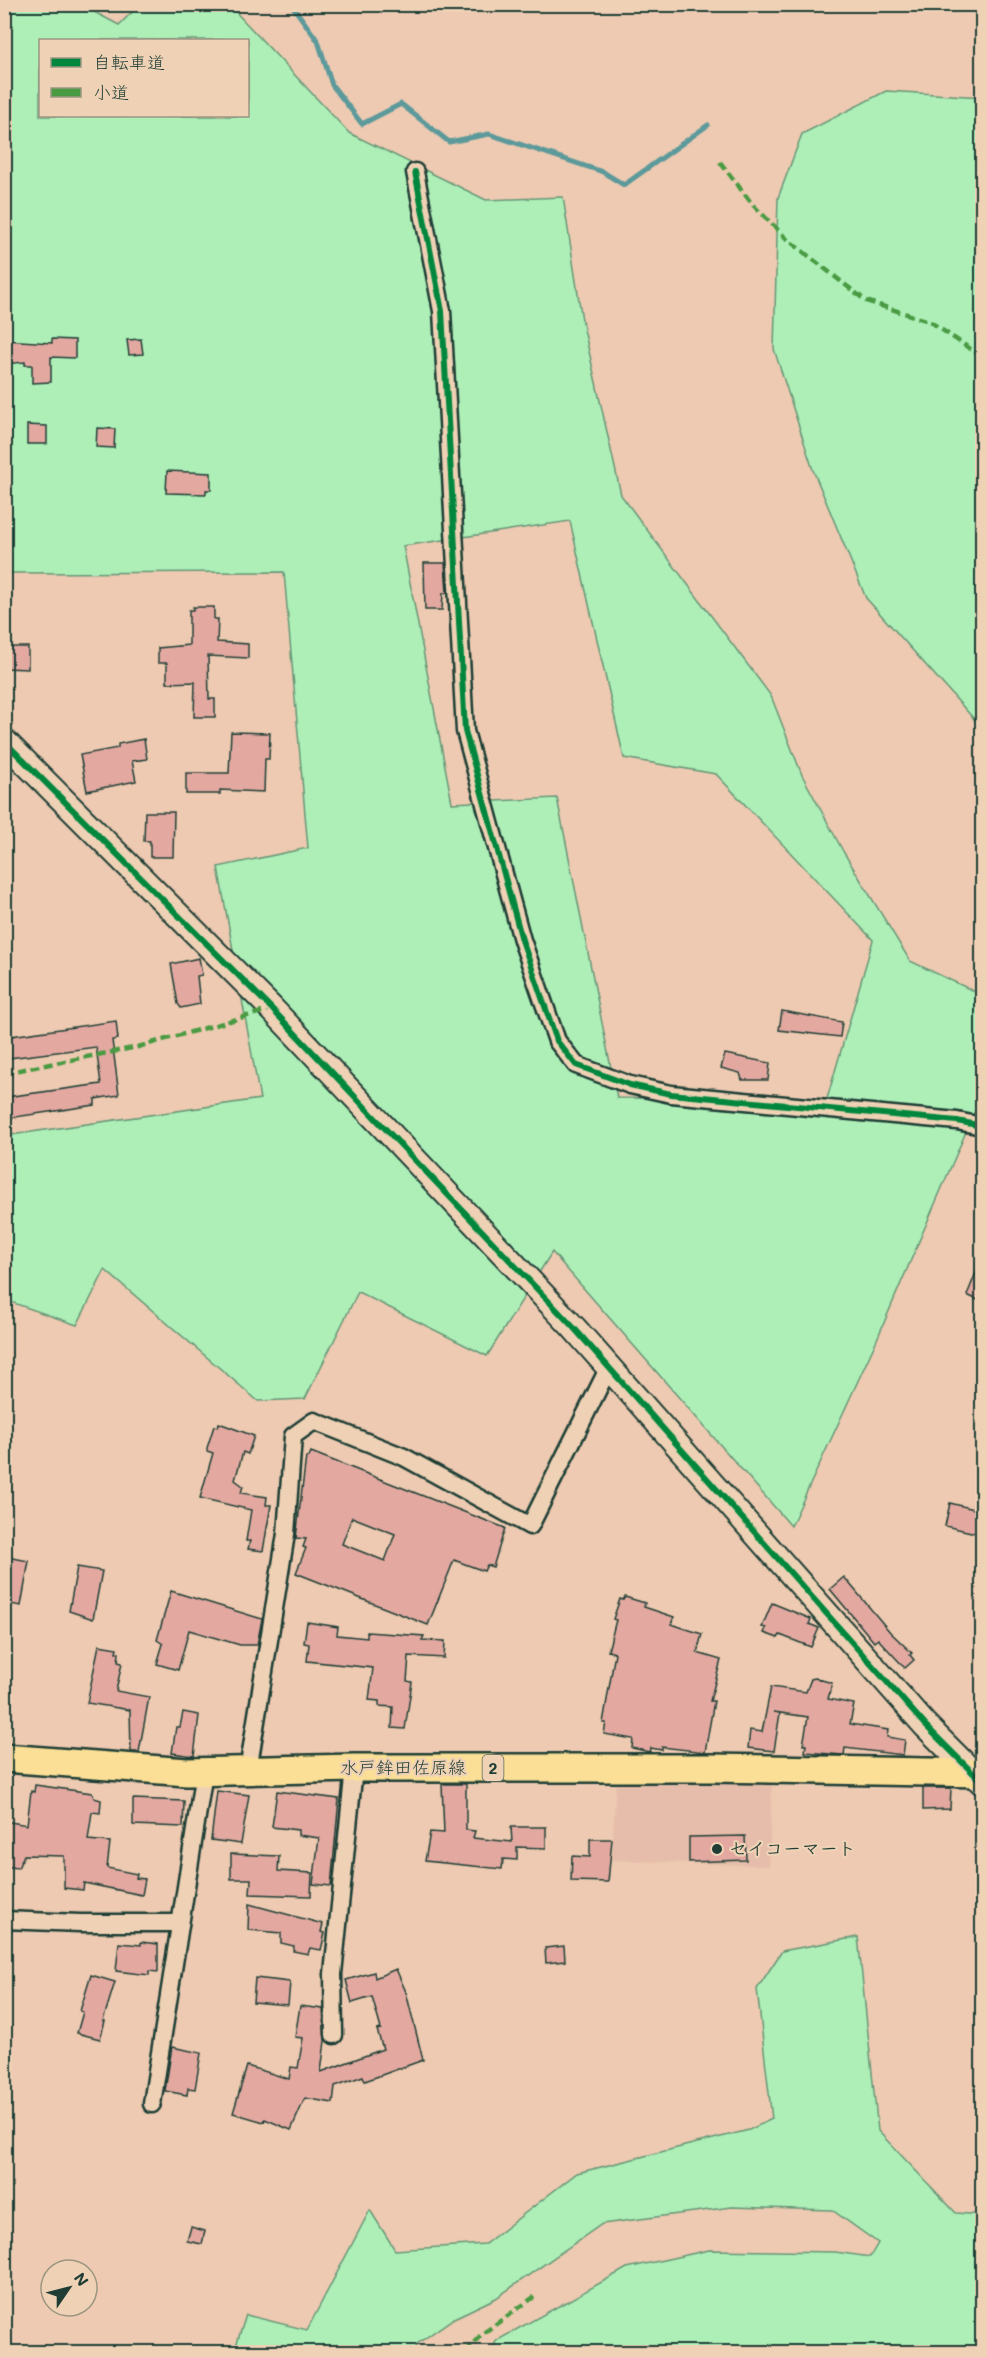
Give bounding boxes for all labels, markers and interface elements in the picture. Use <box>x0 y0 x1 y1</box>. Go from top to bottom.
legend <box>39 39 249 117</box>
text: 自転車道 <box>93 50 165 74</box>
text: 小道 <box>93 80 129 104</box>
street label: 水戸鉾田佐原線 <box>340 1755 466 1779</box>
road number: 2 <box>482 1755 504 1781</box>
place label: セイコーマート <box>729 1836 856 1860</box>
marker: セイコーマート <box>710 1842 724 1856</box>
north arrow <box>39 2258 99 2318</box>
text: N <box>70 2268 94 2290</box>

